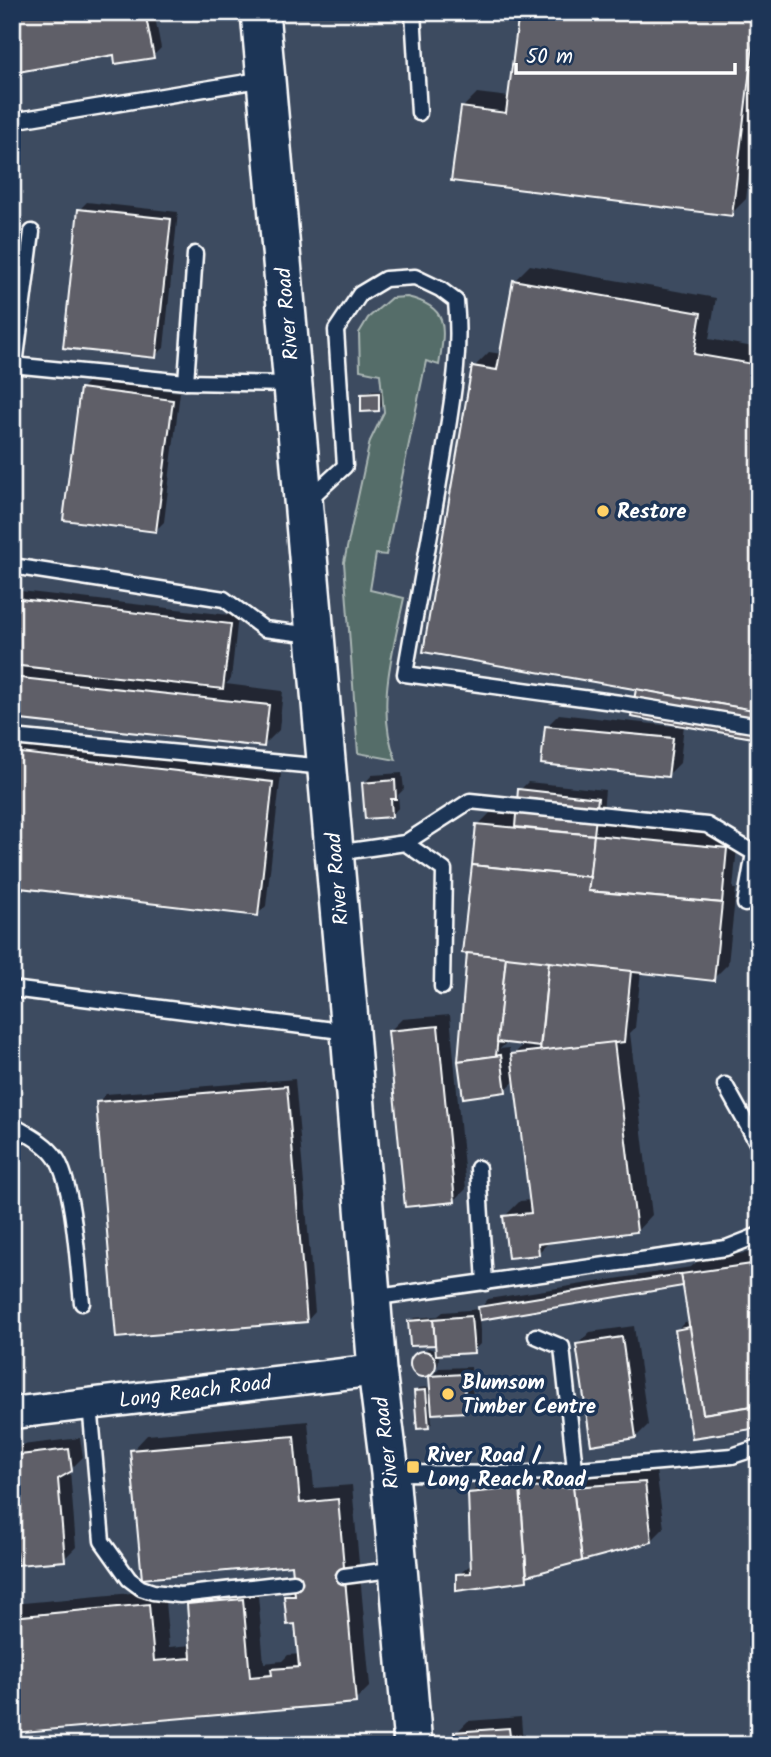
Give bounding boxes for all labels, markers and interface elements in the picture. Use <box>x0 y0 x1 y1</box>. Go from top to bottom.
scale bar <box>516 32 734 76</box>
text: 50 m <box>526 41 573 74</box>
street label: River Road <box>268 266 309 362</box>
place label: Restore <box>617 496 687 529</box>
marker: Restore <box>595 503 611 519</box>
street label: River Road <box>318 831 359 927</box>
street label: Long Reach Road <box>117 1367 274 1418</box>
place label: Blumsom Timber Centre <box>462 1367 596 1424</box>
marker: Blumsom Timber Centre <box>440 1386 456 1402</box>
street label: River Road <box>365 1394 410 1491</box>
place label: River Road / Long Reach Road <box>427 1440 587 1497</box>
marker: River Road / Long Reach Road <box>405 1459 421 1475</box>

